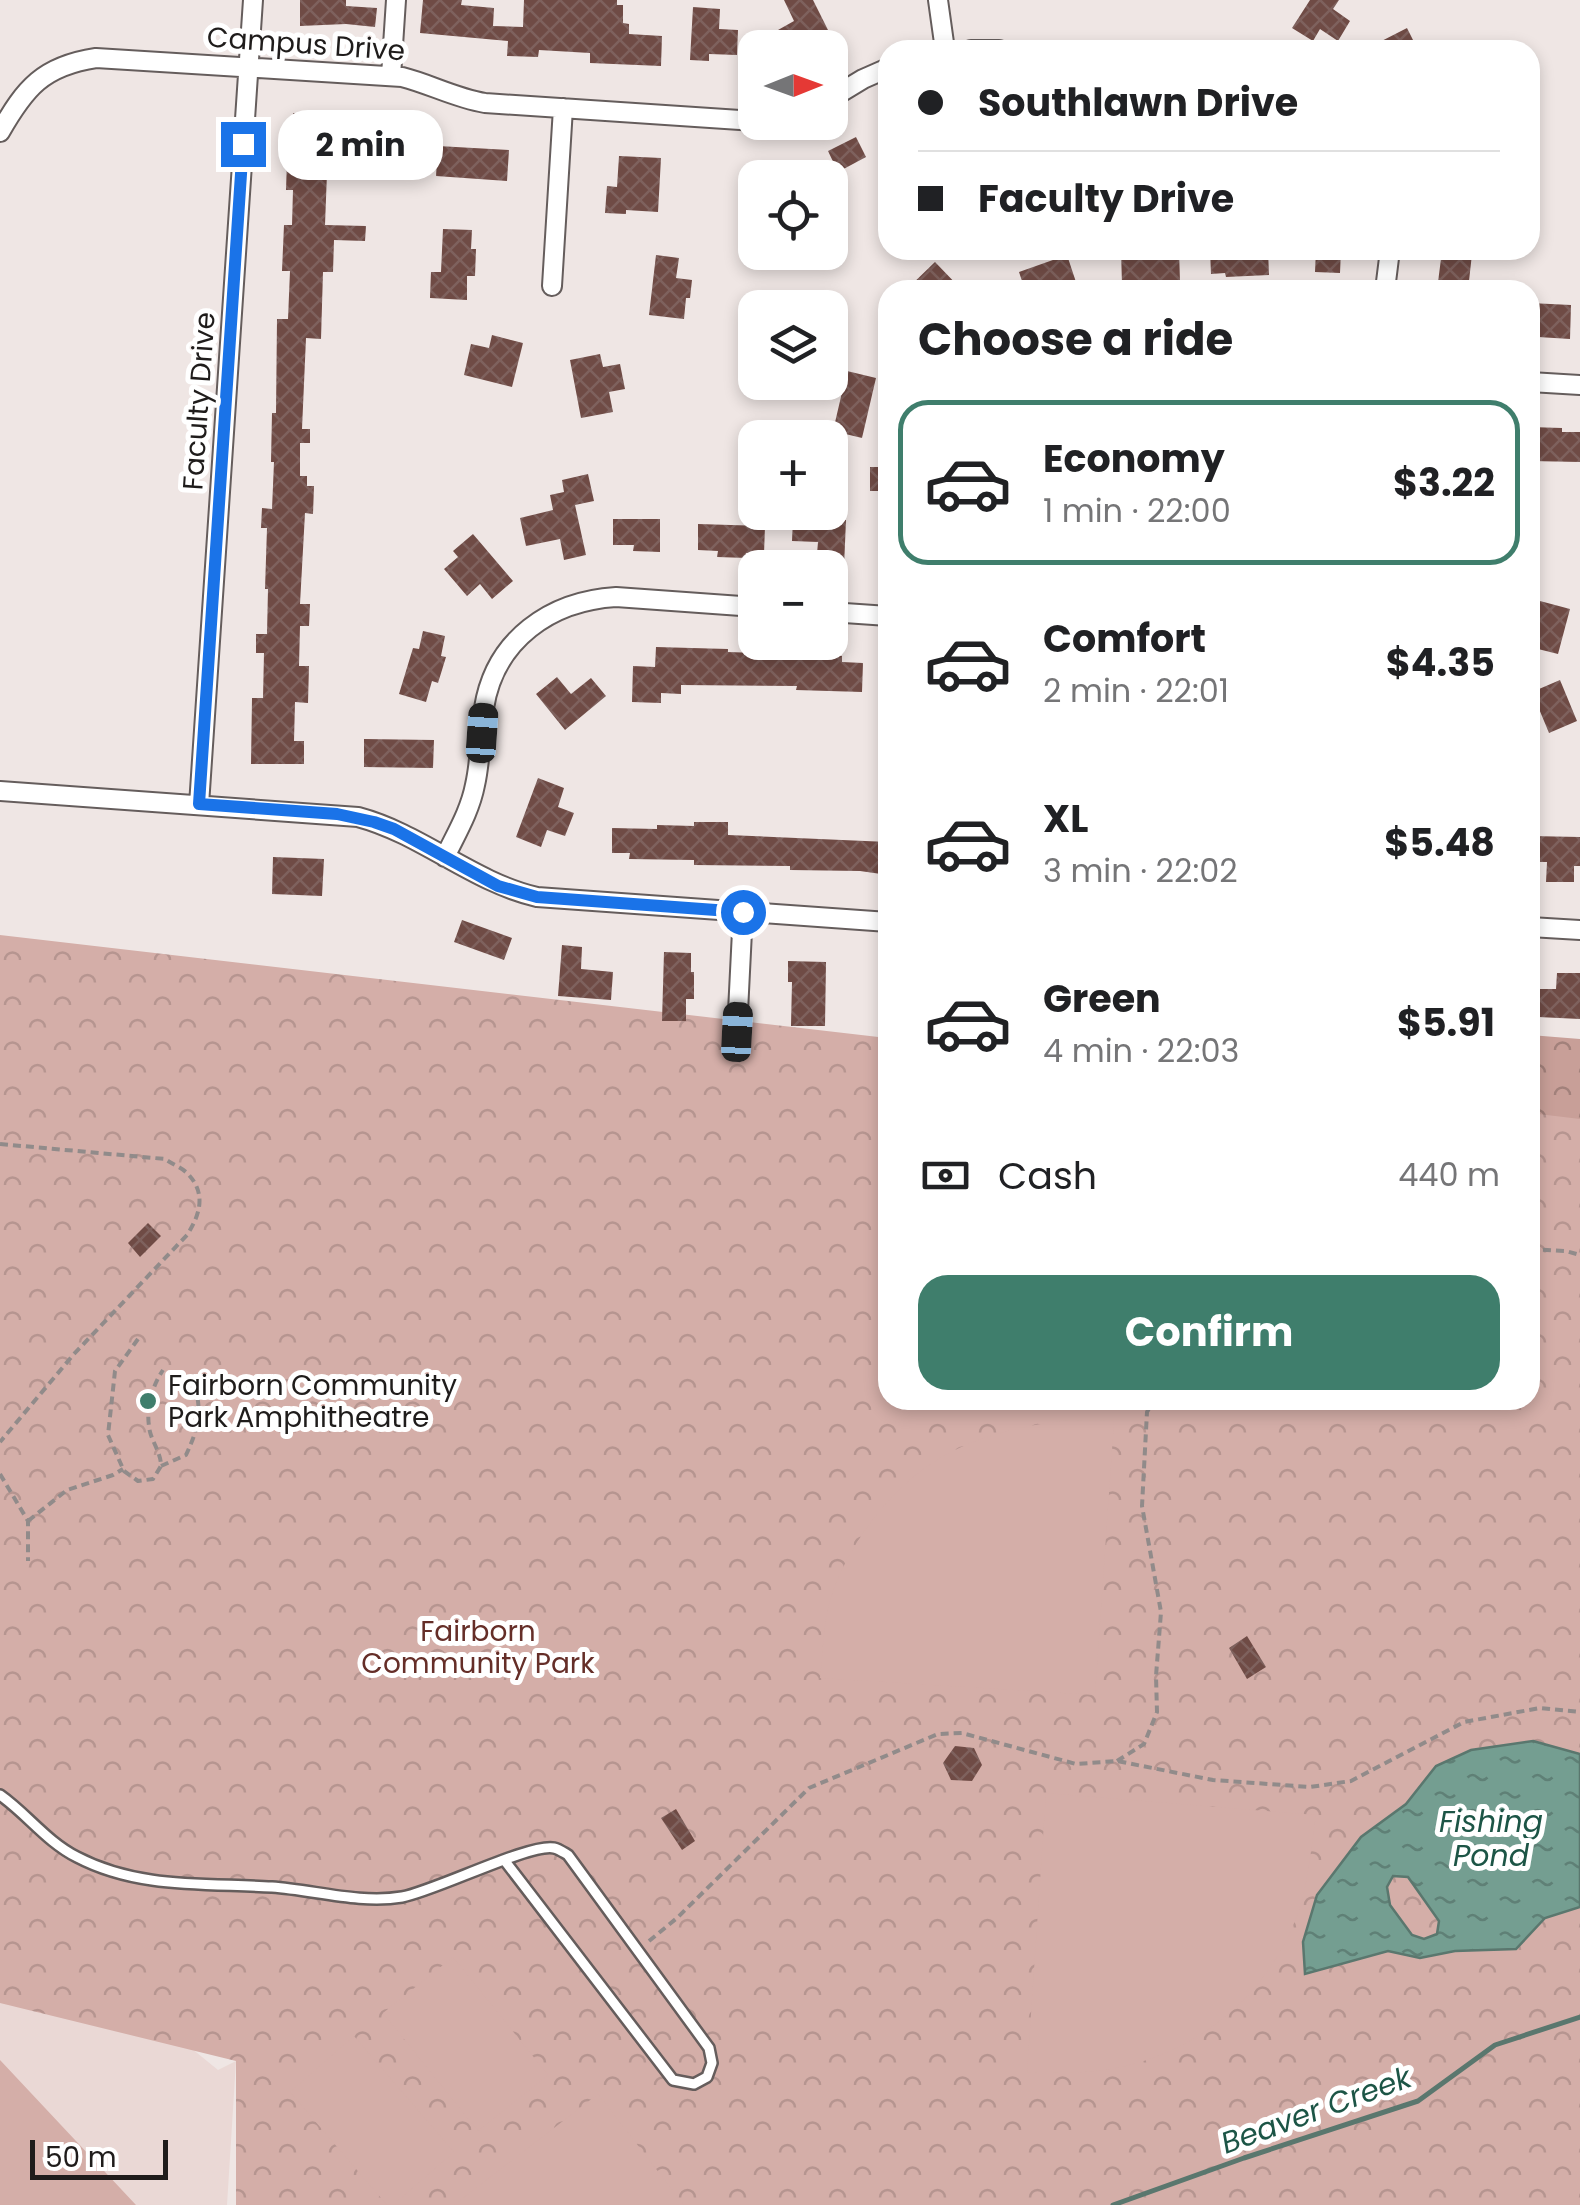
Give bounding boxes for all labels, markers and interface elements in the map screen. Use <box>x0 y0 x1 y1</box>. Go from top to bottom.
street label: Campus Drive <box>206 18 406 70</box>
north arrow <box>738 30 848 140</box>
map controls <box>738 30 848 660</box>
text: Southlawn Drive <box>978 76 1298 129</box>
callout: 2 min <box>278 109 443 179</box>
route end <box>221 122 266 167</box>
text: 2 min <box>316 122 405 167</box>
button: locate <box>738 160 848 270</box>
text: Faculty Drive <box>978 172 1234 225</box>
button: layers <box>738 290 848 400</box>
text: Choose a ride <box>918 308 1233 371</box>
street label: Faculty Drive <box>173 311 225 491</box>
button: + <box>738 420 848 530</box>
text: Economy <box>1043 432 1225 485</box>
icon: car <box>923 438 1013 528</box>
text: $3.22 <box>1393 456 1495 509</box>
text: 1 min · 22:00 <box>1043 488 1231 533</box>
button: − <box>738 550 848 660</box>
text: Comfort <box>1043 612 1206 665</box>
icon: car <box>923 618 1013 708</box>
text: $4.35 <box>1386 636 1495 689</box>
text: 2 min · 22:01 <box>1043 668 1229 713</box>
car <box>465 702 499 764</box>
text: XL <box>1043 792 1088 845</box>
icon: car <box>923 798 1013 888</box>
text: $5.48 <box>1384 816 1495 869</box>
text: 3 min · 22:02 <box>1043 848 1238 893</box>
route start <box>721 890 766 935</box>
text: Green <box>1043 972 1161 1025</box>
icon: car <box>923 978 1013 1068</box>
text: $5.91 <box>1397 996 1495 1049</box>
car <box>720 1001 754 1063</box>
text: 4 min · 22:03 <box>1043 1028 1239 1073</box>
icon: cash <box>918 1148 973 1203</box>
text: Cash <box>998 1149 1097 1202</box>
text: 440 m <box>1398 1152 1500 1197</box>
button: Confirm <box>918 1275 1500 1390</box>
place label: Fairborn Community Park Amphitheatre <box>168 1366 457 1437</box>
marker: Fairborn Community Park Amphitheatre <box>137 1390 159 1412</box>
park label: Fairborn Community Park <box>361 1612 595 1683</box>
water label: Fishing Pond <box>1439 1800 1543 1877</box>
water label: Beaver Creek <box>1215 2055 1419 2164</box>
scale bar <box>30 2135 168 2180</box>
text: 50 m <box>45 2138 116 2177</box>

